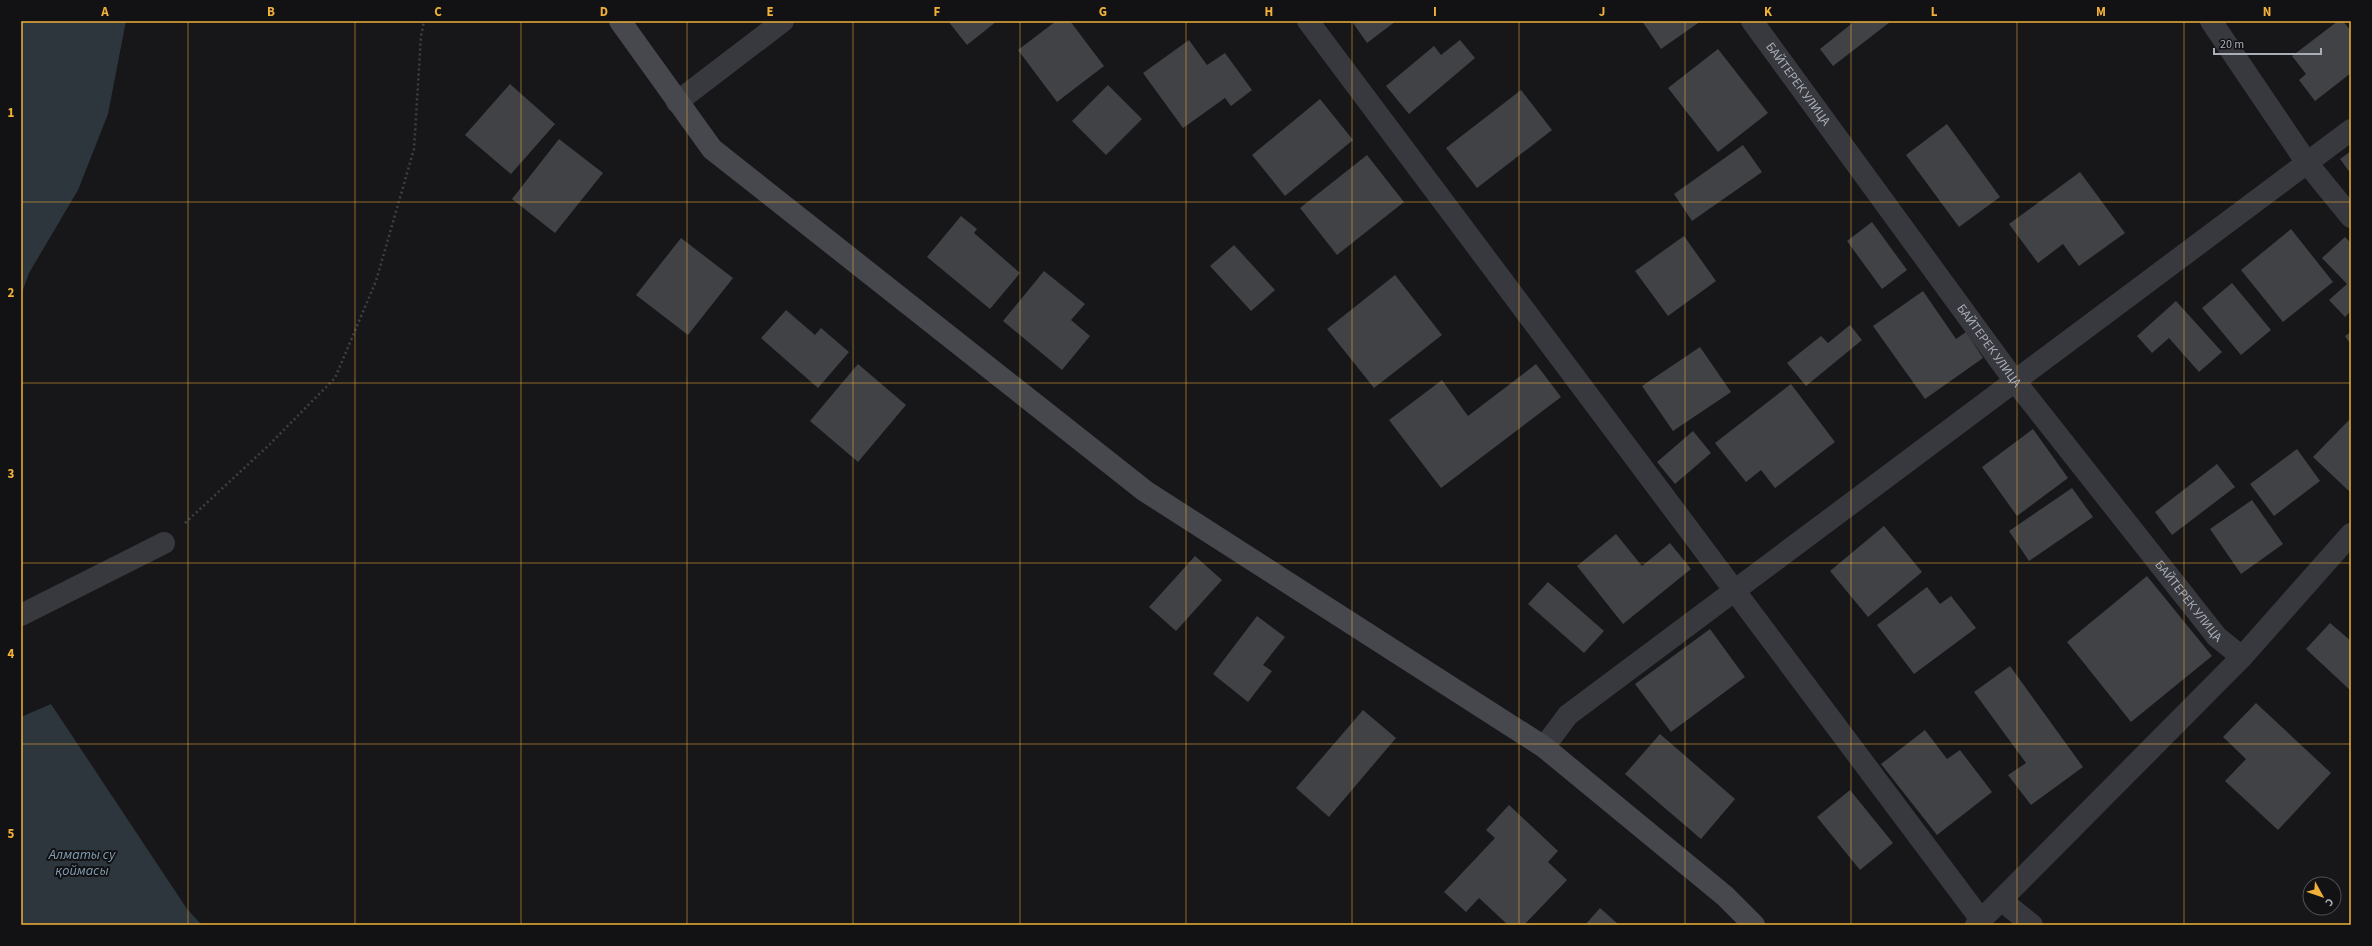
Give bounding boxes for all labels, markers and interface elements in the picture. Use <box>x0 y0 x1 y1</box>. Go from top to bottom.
text: A <box>100 3 109 21</box>
text: B <box>267 3 275 21</box>
text: C <box>434 3 442 21</box>
text: D <box>600 3 608 21</box>
text: E <box>766 3 774 21</box>
text: F <box>934 3 941 21</box>
text: G <box>1099 3 1107 21</box>
text: H <box>1265 3 1273 21</box>
text: I <box>1433 3 1437 21</box>
text: J <box>1599 3 1605 21</box>
text: K <box>1764 3 1773 21</box>
text: L <box>1931 3 1938 21</box>
text: M <box>2096 3 2106 21</box>
text: N <box>2263 3 2271 21</box>
scale bar <box>2214 30 2321 56</box>
text: 20 m <box>2220 36 2244 53</box>
street label: БАЙТЕРЕК УЛИЦА <box>1761 39 1835 130</box>
text: 1 <box>8 104 15 122</box>
text: 2 <box>8 284 15 302</box>
street label: БАЙТЕРЕК УЛИЦА <box>1952 300 2026 392</box>
text: 3 <box>8 465 15 483</box>
street label: БАЙТЕРЕК УЛИЦА <box>2151 556 2226 647</box>
text: 4 <box>8 645 15 663</box>
text: 5 <box>8 825 15 843</box>
water label: Алматы су қоймасы <box>48 845 116 881</box>
north arrow <box>2302 876 2342 916</box>
text: С <box>2321 895 2337 910</box>

